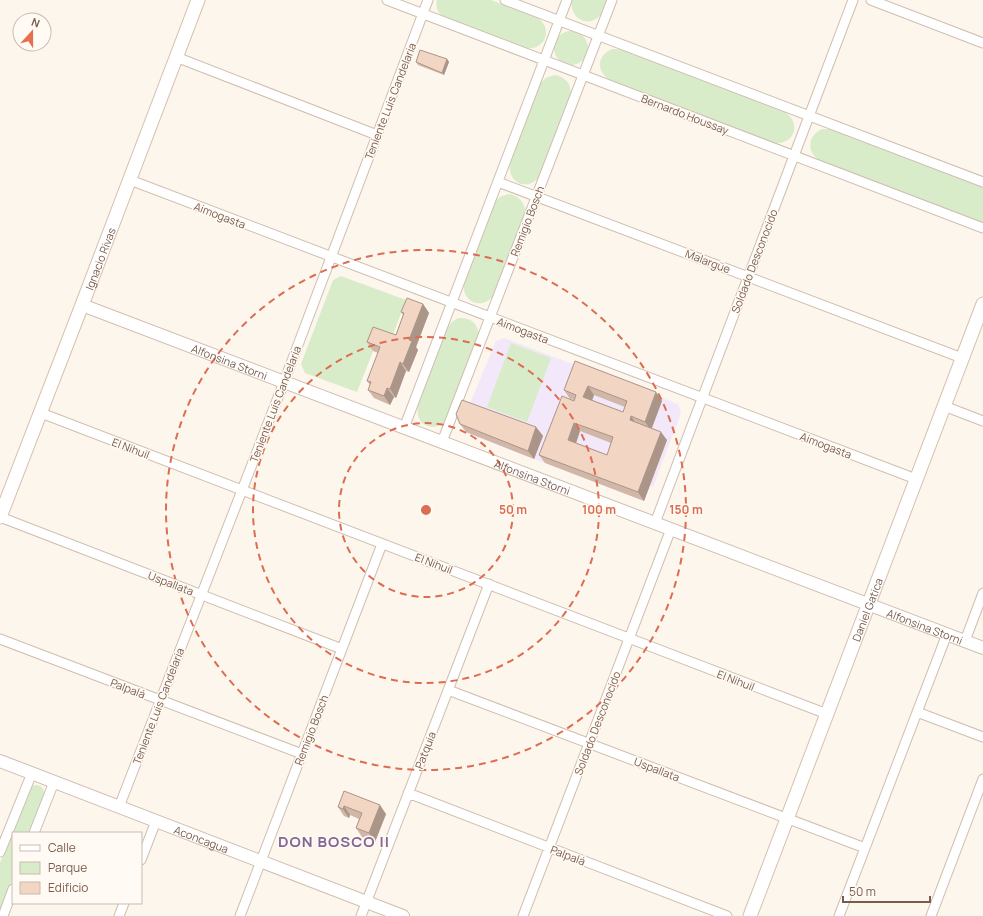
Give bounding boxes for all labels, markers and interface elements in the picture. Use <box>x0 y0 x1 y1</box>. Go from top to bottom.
north arrow <box>12 12 52 52</box>
text: N <box>29 14 42 31</box>
street label: Teniente Luis Candelaria <box>361 40 419 162</box>
street label: Bernardo Houssay <box>639 90 731 138</box>
street label: Remigio Bosch <box>507 184 547 258</box>
street label: Aimogasta <box>192 198 248 232</box>
street label: Soldado Desconocido <box>727 206 781 315</box>
street label: Ignacio Rivas <box>81 225 118 292</box>
street label: Malargüe <box>683 246 733 277</box>
street label: Aimogasta <box>495 313 551 347</box>
street label: Alfonsina Storni <box>190 340 270 382</box>
street label: Teniente Luis Candelaria <box>246 343 304 465</box>
street label: Aimogasta <box>798 428 854 462</box>
street label: El Nihuil <box>110 434 152 462</box>
street label: Alfonsina Storni <box>492 455 573 498</box>
text: 50 m <box>499 501 527 518</box>
text: 100 m <box>582 501 616 518</box>
text: 150 m <box>669 501 703 518</box>
centre of rings <box>419 503 433 517</box>
street label: El Nihuil <box>413 549 455 577</box>
street label: Uspallata <box>146 567 196 599</box>
street label: Daniel Gatica <box>848 576 886 643</box>
street label: Alfonsina Storni <box>885 605 965 647</box>
street label: Teniente Luis Candelaria <box>129 645 187 767</box>
street label: El Nihuil <box>715 666 757 694</box>
street label: Soldado Desconocido <box>570 668 624 777</box>
street label: Palpalá <box>108 674 148 702</box>
street label: Remigio Bosch <box>291 693 331 767</box>
street label: Patquia <box>411 729 439 771</box>
street label: Uspallata <box>632 753 682 785</box>
street label: Aconcagua <box>172 821 231 856</box>
district label: DON BOSCO II <box>278 831 390 852</box>
legend <box>12 832 142 904</box>
text: Calle <box>48 839 76 856</box>
street label: Palpalá <box>548 841 588 869</box>
text: Parque <box>48 859 87 876</box>
scale bar <box>843 878 930 904</box>
text: Edificio <box>48 879 88 896</box>
text: 50 m <box>849 883 876 900</box>

